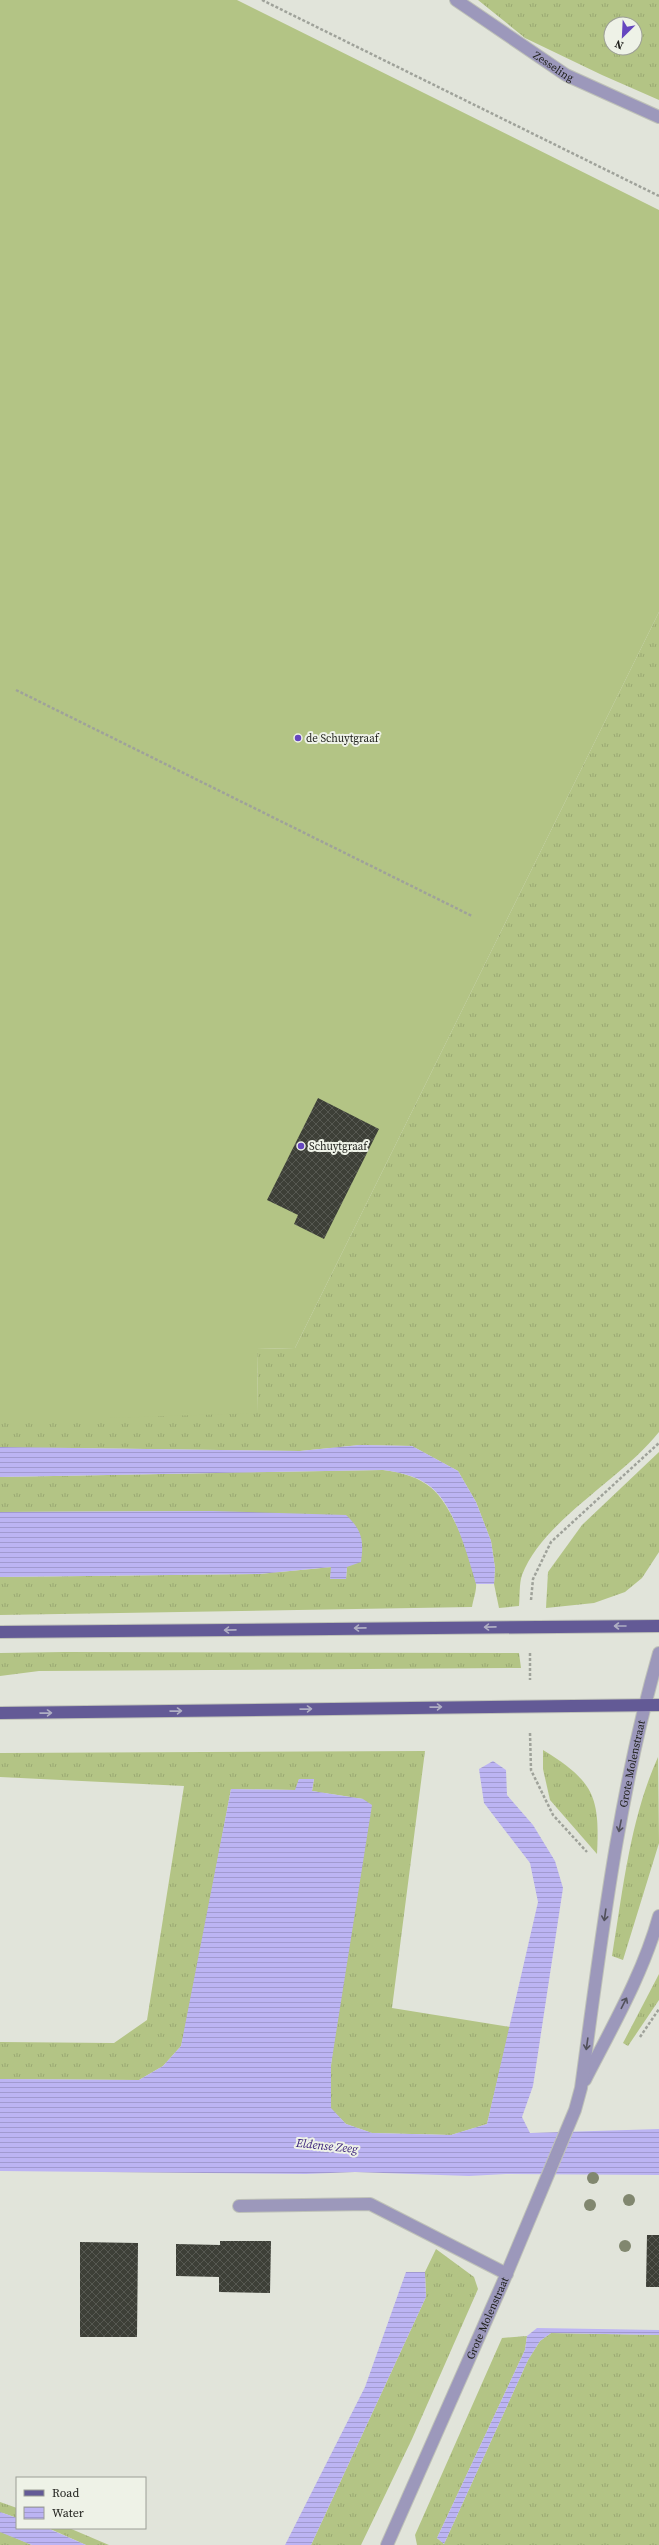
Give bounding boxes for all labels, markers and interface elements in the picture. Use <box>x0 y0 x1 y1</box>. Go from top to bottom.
north arrow <box>603 16 643 56</box>
text: N <box>612 36 626 53</box>
street label: Zesseling <box>530 48 576 86</box>
place label: de Schuytgraaf <box>306 731 380 746</box>
marker: de Schuytgraaf <box>293 733 303 743</box>
place label: Schuytgraaf <box>309 1139 368 1154</box>
marker: Schuytgraaf <box>296 1141 306 1151</box>
one-way arrow <box>614 1622 627 1630</box>
one-way arrow <box>484 1623 497 1631</box>
one-way arrow <box>354 1625 367 1632</box>
one-way arrow <box>224 1626 237 1634</box>
one-way arrow <box>429 1703 442 1711</box>
one-way arrow <box>299 1705 312 1713</box>
one-way arrow <box>169 1707 182 1715</box>
one-way arrow <box>39 1709 52 1717</box>
street label: Grote Molenstraat <box>616 1718 649 1809</box>
one-way arrow <box>616 1819 624 1832</box>
one-way arrow <box>601 1908 608 1921</box>
one-way arrow <box>621 1998 628 2010</box>
one-way arrow <box>583 2037 591 2050</box>
water label: Eldense Zeeg <box>294 2135 360 2157</box>
street label: Grote Molenstraat <box>463 2274 513 2362</box>
legend <box>16 2477 146 2529</box>
text: Road <box>52 2485 79 2501</box>
text: Water <box>52 2505 84 2521</box>

